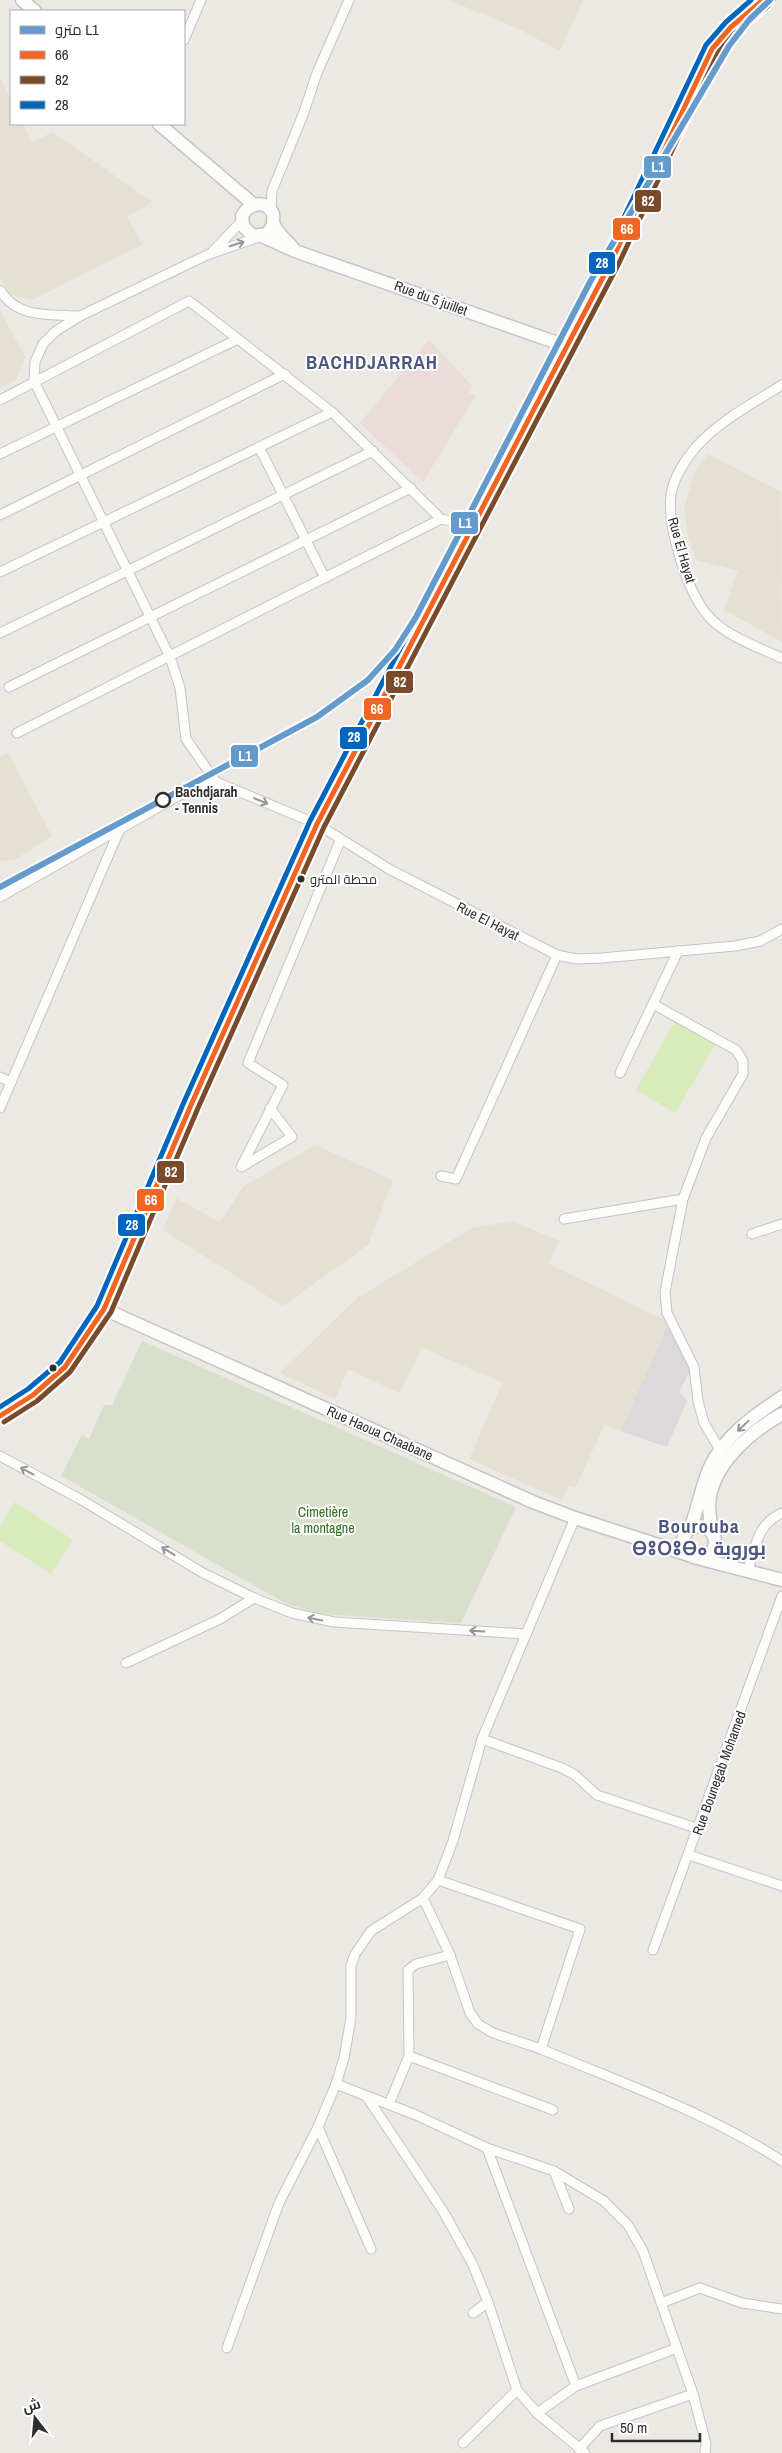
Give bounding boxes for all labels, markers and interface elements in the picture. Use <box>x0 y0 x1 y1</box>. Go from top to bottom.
legend <box>10 10 185 125</box>
text: مترو L1 <box>55 19 99 40</box>
text: 66 <box>55 44 69 65</box>
text: 82 <box>55 69 69 90</box>
text: 28 <box>55 94 69 115</box>
line badge: L1 <box>643 155 672 179</box>
text: L1 <box>651 158 665 176</box>
line badge: 82 <box>634 189 662 213</box>
text: 82 <box>642 192 654 210</box>
line badge: 66 <box>612 217 641 241</box>
text: 66 <box>621 220 633 238</box>
one-way arrow <box>228 239 244 249</box>
line badge: 28 <box>588 251 616 275</box>
text: 28 <box>596 254 608 272</box>
street label: Rue du 5 juillet <box>392 276 470 320</box>
district label: BACHDJARRAH <box>306 349 438 375</box>
line badge: L1 <box>450 511 479 535</box>
text: L1 <box>458 514 472 532</box>
street label: Rue El Hayat <box>664 515 700 585</box>
line badge: 82 <box>385 670 414 694</box>
text: 82 <box>394 673 406 691</box>
line badge: 66 <box>363 697 392 721</box>
text: 66 <box>371 700 383 718</box>
line badge: 28 <box>339 726 368 750</box>
text: 28 <box>348 728 360 746</box>
line badge: L1 <box>230 744 259 768</box>
text: L1 <box>238 747 252 765</box>
place label: Bachdjarah - Tennis <box>175 783 238 817</box>
marker: Bachdjarah - Tennis <box>155 792 171 808</box>
one-way arrow <box>252 797 268 806</box>
place label: محطة المترو <box>310 871 377 888</box>
marker: محطة المترو <box>296 874 306 884</box>
street label: Rue El Hayat <box>454 898 522 944</box>
line badge: 82 <box>156 1160 185 1184</box>
text: 82 <box>165 1163 177 1181</box>
line badge: 66 <box>136 1188 165 1212</box>
text: 66 <box>145 1191 157 1209</box>
line badge: 28 <box>117 1213 146 1237</box>
text: 28 <box>126 1216 138 1234</box>
unlabelled marker <box>48 1363 58 1373</box>
street label: Rue Haoua Chaabane <box>324 1402 436 1464</box>
one-way arrow <box>737 1420 750 1432</box>
one-way arrow <box>20 1466 35 1475</box>
park label: Cimetière la montagne <box>291 1503 355 1537</box>
district label: Bourouba ⴱⵓⵔⵓⴱⴰ بوروبة <box>632 1513 766 1561</box>
one-way arrow <box>162 1546 176 1556</box>
one-way arrow <box>308 1614 324 1623</box>
one-way arrow <box>469 1627 485 1636</box>
street label: Rue Bounegab Mohamed <box>688 1708 750 1838</box>
north arrow <box>10 2393 60 2443</box>
text: ش <box>20 2394 43 2417</box>
scale bar <box>612 2410 700 2442</box>
text: 50 m <box>620 2417 647 2438</box>

